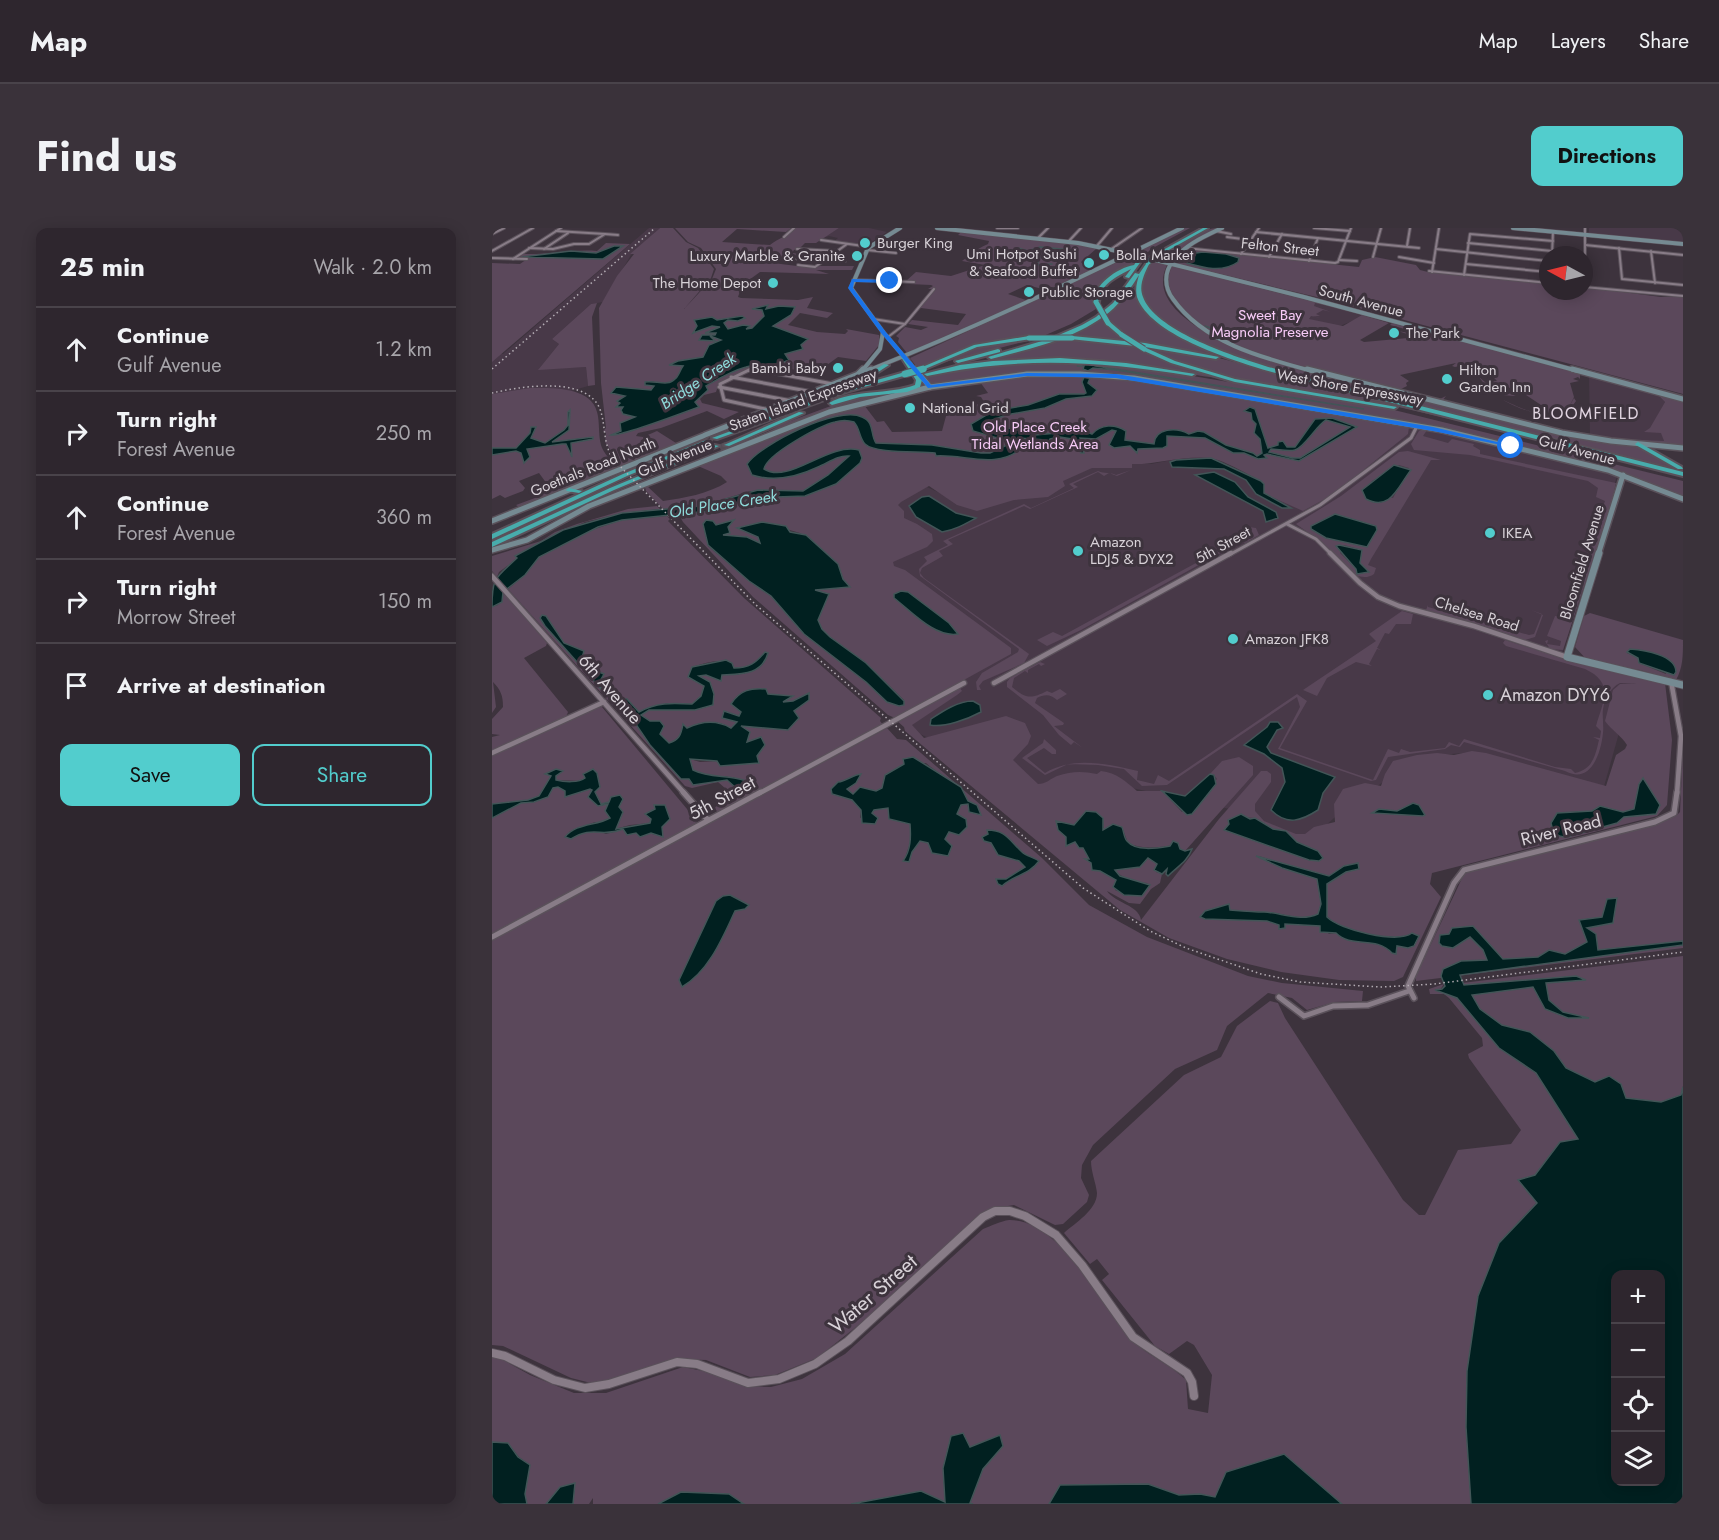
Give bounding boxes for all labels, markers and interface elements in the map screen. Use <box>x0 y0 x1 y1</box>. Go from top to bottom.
text: Map <box>30 21 87 62</box>
text: Map <box>1479 26 1518 56</box>
text: Layers <box>1551 26 1606 56</box>
text: Share <box>1639 26 1689 56</box>
text: Find us <box>36 126 177 187</box>
button: Directions <box>1531 126 1683 186</box>
place label: Burger King <box>877 232 953 254</box>
street label: Felton Street <box>1240 232 1320 262</box>
marker: Burger King <box>858 236 872 250</box>
place label: Umi Hotpot Sushi & Seafood Buffet <box>966 243 1077 282</box>
place label: Bolla Market <box>1116 244 1194 266</box>
place label: Luxury Marble & Granite <box>690 245 845 267</box>
north arrow <box>1539 246 1593 300</box>
text: 25 min <box>60 248 145 286</box>
marker: Bolla Market <box>1097 248 1111 262</box>
marker: Luxury Marble & Granite <box>850 249 864 263</box>
text: Walk · 2.0 km <box>313 253 432 282</box>
marker: Umi Hotpot Sushi & Seafood Buffet <box>1082 256 1096 270</box>
route end <box>876 267 902 293</box>
place label: The Home Depot <box>653 272 761 294</box>
marker: The Home Depot <box>766 276 780 290</box>
street label: South Avenue <box>1316 279 1406 323</box>
place label: Public Storage <box>1041 281 1133 303</box>
marker: Public Storage <box>1022 285 1036 299</box>
park label: Sweet Bay Magnolia Preserve <box>1211 304 1329 343</box>
text: Continue <box>117 319 209 351</box>
place label: The Park <box>1406 322 1460 344</box>
marker: The Park <box>1387 326 1401 340</box>
icon: ahead <box>60 333 93 366</box>
text: 1.2 km <box>375 335 432 364</box>
water label: Bridge Creek <box>655 346 742 415</box>
text: Gulf Avenue <box>117 351 222 380</box>
place label: Bambi Baby <box>751 357 826 379</box>
place label: Hilton Garden Inn <box>1459 359 1531 398</box>
marker: Bambi Baby <box>831 361 845 375</box>
street label: Staten Island Expressway <box>726 363 880 437</box>
street label: West Shore Expressway <box>1275 363 1425 411</box>
marker: Hilton Garden Inn <box>1440 372 1454 386</box>
place label: National Grid <box>922 397 1009 419</box>
marker: National Grid <box>903 401 917 415</box>
district label: BLOOMFIELD <box>1532 402 1640 425</box>
text: Turn right <box>117 403 217 435</box>
park label: Old Place Creek Tidal Wetlands Area <box>972 416 1098 455</box>
icon: right <box>60 417 93 450</box>
text: 250 m <box>376 419 432 448</box>
street label: Gulf Avenue <box>1536 429 1618 471</box>
street label: Goethals Road North <box>527 432 659 502</box>
route start <box>1497 432 1523 458</box>
street label: Gulf Avenue <box>635 433 716 483</box>
text: Forest Avenue <box>117 435 235 464</box>
water label: Old Place Creek <box>667 484 780 524</box>
text: Continue <box>117 487 209 519</box>
icon: ahead <box>60 501 93 534</box>
street label: Bloomfield Avenue <box>1554 502 1610 622</box>
text: 360 m <box>376 503 432 532</box>
text: Forest Avenue <box>117 519 235 548</box>
street label: 5th Street <box>1191 521 1255 569</box>
place label: IKEA <box>1502 522 1532 544</box>
marker: IKEA <box>1483 526 1497 540</box>
place label: Amazon LDJ5 & DYX2 <box>1090 531 1174 570</box>
marker: Amazon LDJ5 & DYX2 <box>1071 544 1085 558</box>
text: Turn right <box>117 571 217 603</box>
icon: right <box>60 585 93 618</box>
text: 150 m <box>378 587 432 616</box>
street label: Chelsea Road <box>1432 591 1522 637</box>
text: Morrow Street <box>117 603 235 632</box>
place label: Amazon JFK8 <box>1245 628 1329 650</box>
marker: Amazon JFK8 <box>1226 632 1240 646</box>
street label: 6th Avenue <box>572 648 648 730</box>
icon: arrive <box>60 669 93 702</box>
text: Arrive at destination <box>117 669 326 701</box>
place label: Amazon DYY6 <box>1500 682 1610 708</box>
marker: Amazon DYY6 <box>1481 688 1495 702</box>
button: Save <box>60 744 240 806</box>
button: Share <box>252 744 432 806</box>
street label: 5th Street <box>684 769 761 826</box>
street label: River Road <box>1518 807 1604 853</box>
street label: Water Street <box>822 1247 924 1341</box>
map controls <box>1611 1270 1665 1486</box>
button: + <box>1611 1270 1665 1324</box>
button: − <box>1611 1324 1665 1378</box>
button: locate <box>1611 1378 1665 1432</box>
button: layers <box>1611 1432 1665 1486</box>

